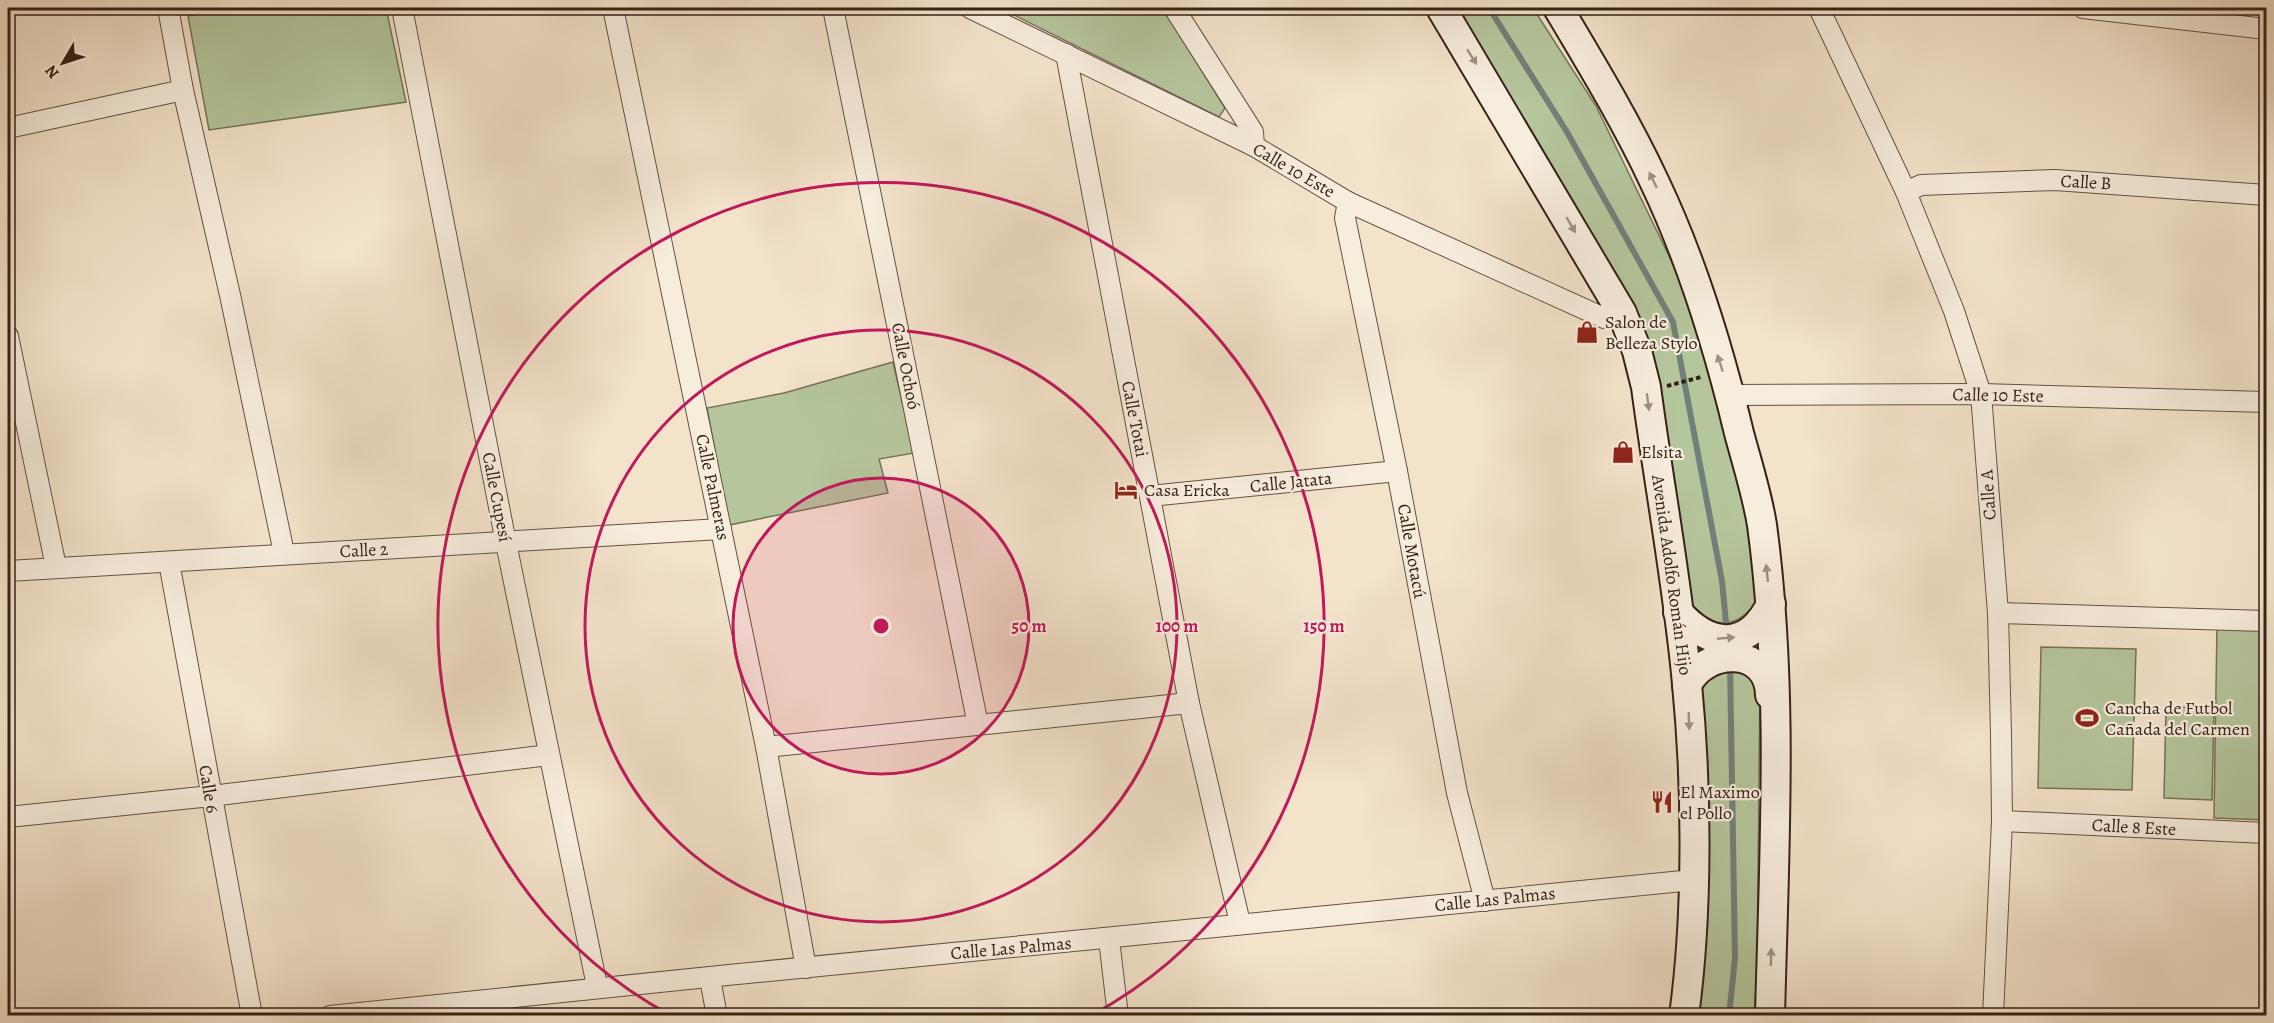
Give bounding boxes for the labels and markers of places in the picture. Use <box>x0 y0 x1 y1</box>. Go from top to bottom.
place label: Salon de Belleza Stylo <box>1605 310 1698 355</box>
shop icon: Salon de Belleza Stylo <box>1574 319 1600 345</box>
shop icon: Elsita <box>1610 439 1636 465</box>
place label: Elsita <box>1641 440 1683 464</box>
hotel icon: Casa Ericka <box>1113 477 1139 503</box>
place label: Casa Ericka <box>1144 478 1230 502</box>
centre of rings <box>871 616 891 636</box>
place label: Cancha de Futbol Cañada del Carmen <box>2105 696 2250 741</box>
sports icon: Cancha de Futbol Cañada del Carmen <box>2074 705 2100 731</box>
place label: El Maximo el Pollo <box>1680 780 1760 825</box>
restaurant icon: El Maximo el Pollo <box>1649 789 1675 815</box>

